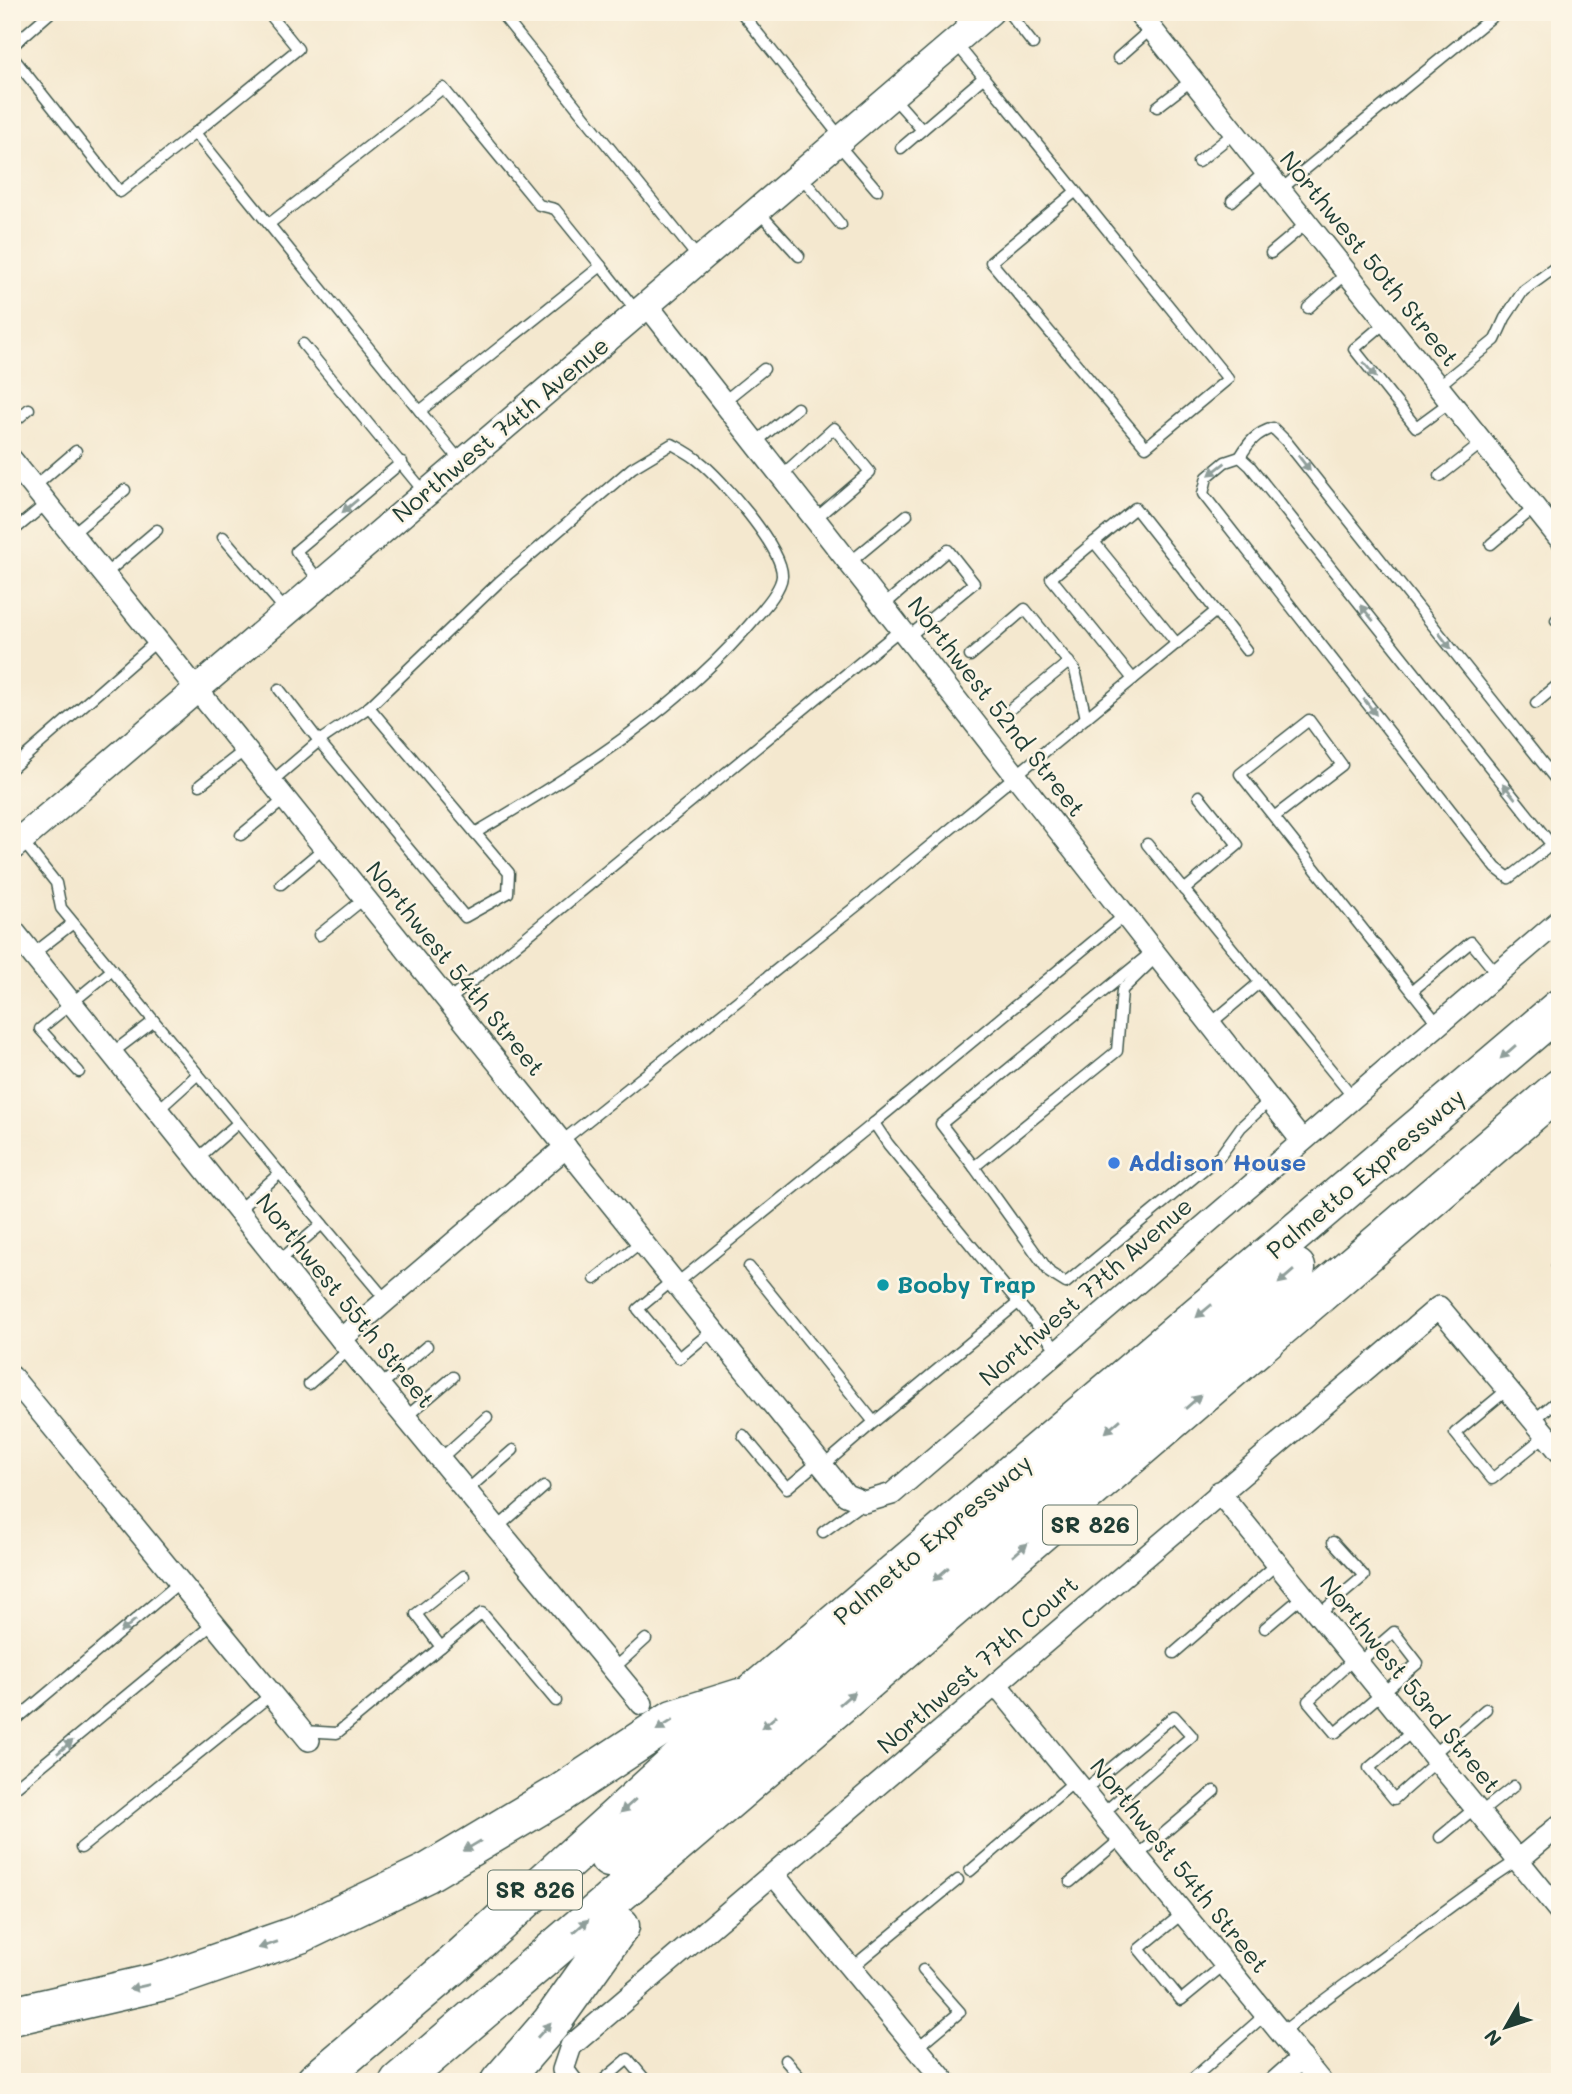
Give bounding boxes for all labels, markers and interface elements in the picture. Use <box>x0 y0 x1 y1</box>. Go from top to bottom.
street label: Northwest 50th Street <box>1274 144 1467 372</box>
street label: Northwest 74th Avenue <box>385 329 615 529</box>
one-way arrow <box>1363 360 1378 378</box>
one-way arrow <box>1296 453 1311 471</box>
one-way arrow <box>1208 462 1226 476</box>
one-way arrow <box>341 498 358 513</box>
street label: Northwest 52nd Street <box>901 590 1093 823</box>
one-way arrow <box>1360 604 1375 622</box>
one-way arrow <box>1438 631 1453 649</box>
one-way arrow <box>1363 698 1377 716</box>
one-way arrow <box>1502 782 1517 799</box>
street label: Northwest 54th Street <box>360 854 552 1082</box>
one-way arrow <box>1499 1044 1517 1060</box>
street label: Palmetto Expressway <box>1259 1081 1471 1265</box>
place label: Addison House <box>1128 1146 1306 1177</box>
marker: Addison House <box>1106 1155 1122 1171</box>
street label: Northwest 55th Street <box>250 1186 442 1414</box>
street label: Northwest 77th Avenue <box>972 1190 1198 1392</box>
place label: Booby Trap <box>897 1268 1036 1299</box>
one-way arrow <box>1277 1269 1294 1284</box>
marker: Booby Trap <box>875 1277 891 1293</box>
one-way arrow <box>1195 1303 1213 1319</box>
one-way arrow <box>1184 1395 1201 1410</box>
one-way arrow <box>1105 1418 1122 1433</box>
street label: Palmetto Expressway <box>826 1447 1038 1631</box>
road number: SR 826 <box>1043 1506 1137 1544</box>
one-way arrow <box>1011 1542 1029 1558</box>
one-way arrow <box>933 1566 950 1581</box>
street label: Northwest 77th Court <box>870 1568 1084 1760</box>
street label: Northwest 53rd Street <box>1314 1569 1508 1799</box>
one-way arrow <box>119 1618 136 1633</box>
one-way arrow <box>838 1690 856 1706</box>
one-way arrow <box>760 1714 777 1729</box>
one-way arrow <box>655 1718 674 1731</box>
one-way arrow <box>56 1740 73 1755</box>
street label: Northwest 54th Street <box>1084 1751 1276 1979</box>
one-way arrow <box>620 1797 637 1813</box>
one-way arrow <box>463 1840 482 1852</box>
road number: SR 826 <box>488 1870 582 1910</box>
one-way arrow <box>573 1919 590 1934</box>
one-way arrow <box>257 1940 278 1951</box>
one-way arrow <box>128 1981 150 1992</box>
north arrow <box>1470 1993 1540 2062</box>
one-way arrow <box>536 2022 552 2039</box>
text: N <box>1478 2025 1507 2051</box>

